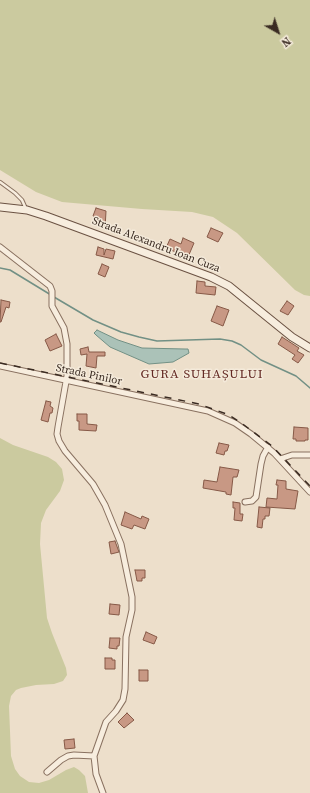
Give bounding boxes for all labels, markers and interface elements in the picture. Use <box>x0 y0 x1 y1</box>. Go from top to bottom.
north arrow <box>258 12 298 52</box>
text: N <box>278 33 294 50</box>
street label: Strada Alexandru Ioan Cuza <box>90 214 222 276</box>
street label: Strada Pinilor <box>55 362 123 388</box>
district label: GURA SUHAȘULUI <box>140 367 264 383</box>

